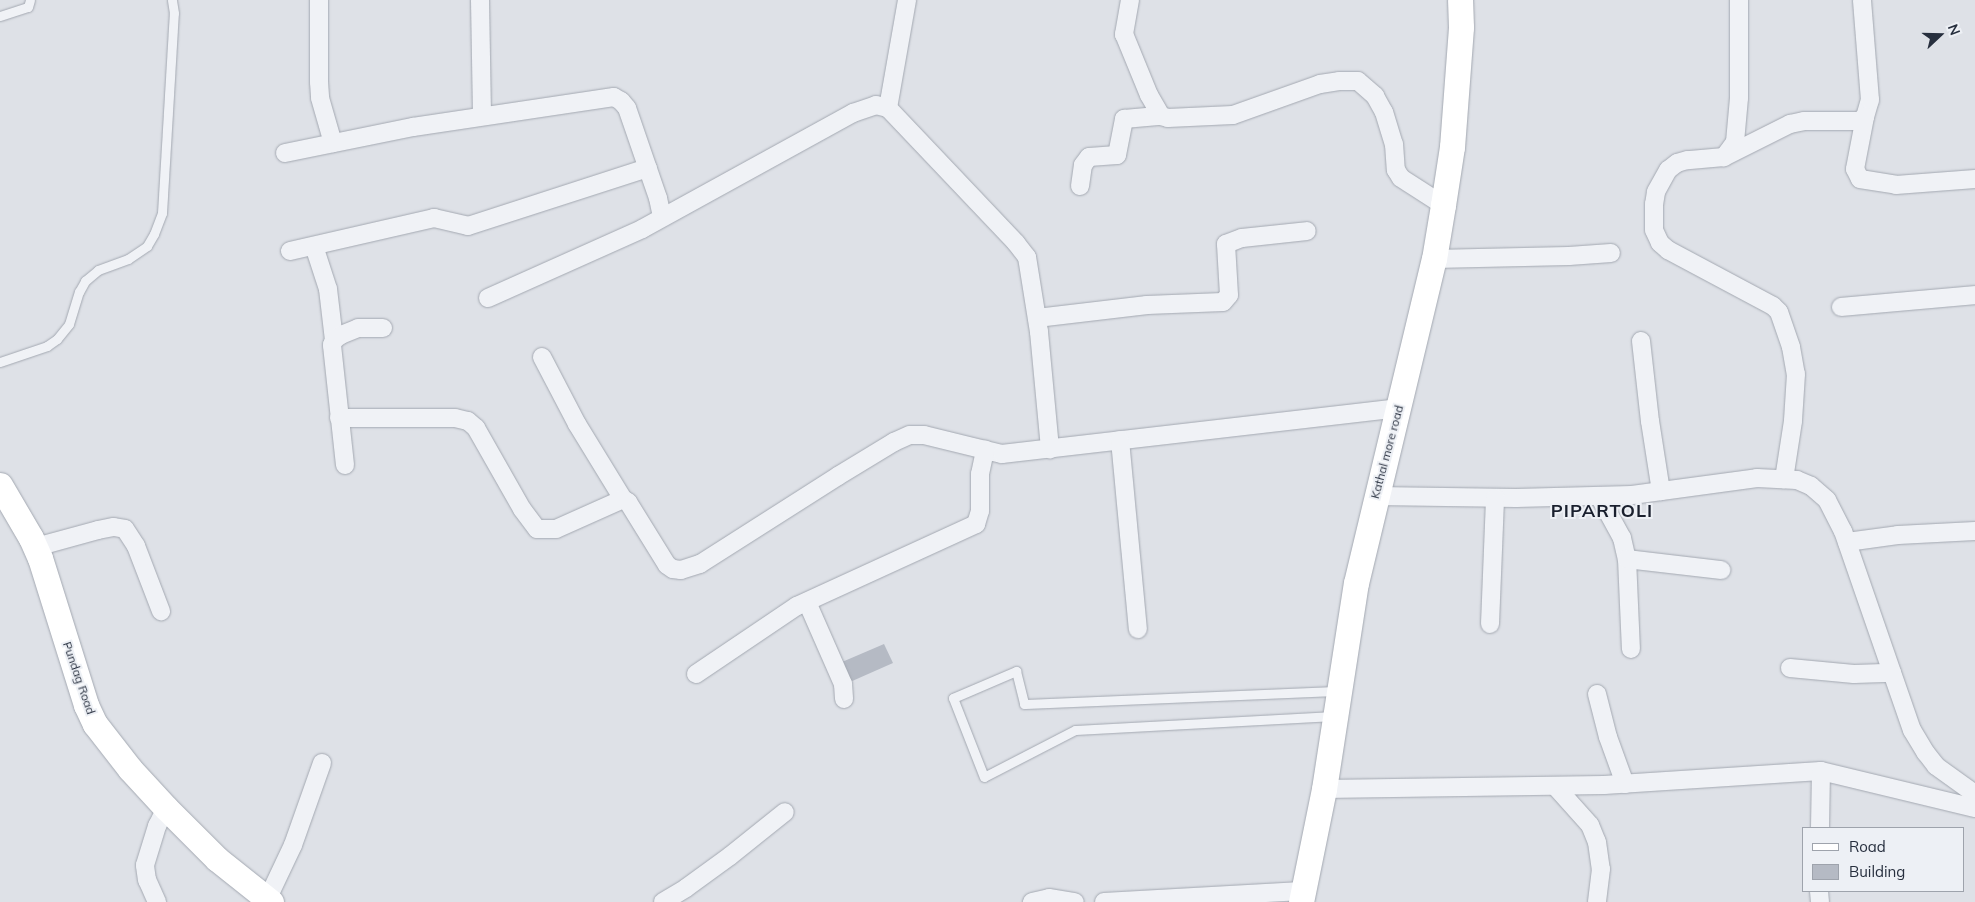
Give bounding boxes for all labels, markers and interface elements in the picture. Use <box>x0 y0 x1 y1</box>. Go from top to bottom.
north arrow <box>1915 10 1965 60</box>
text: N <box>1944 21 1964 38</box>
street label: Kathal more road <box>1368 404 1406 500</box>
district label: PIPARTOLI <box>1550 500 1654 522</box>
street label: Pundag Road <box>60 640 98 716</box>
legend <box>1802 827 1965 892</box>
text: Road <box>1849 837 1886 856</box>
text: Building <box>1849 862 1905 881</box>

